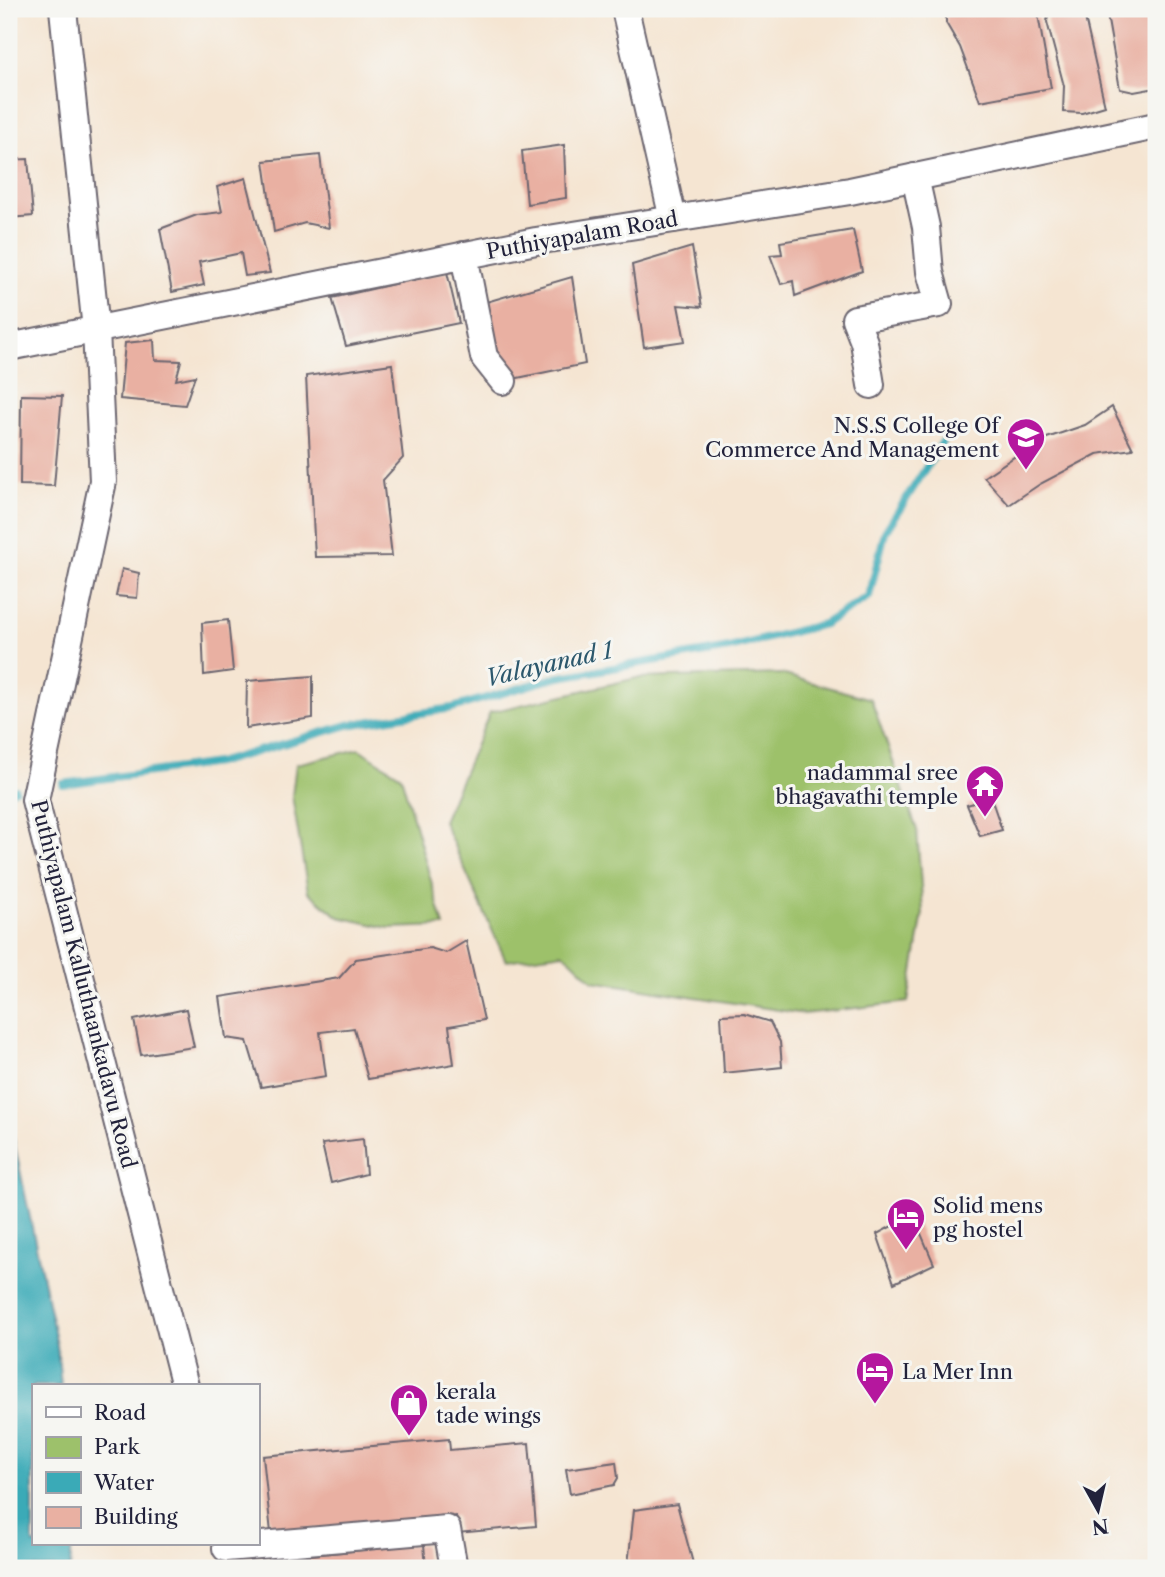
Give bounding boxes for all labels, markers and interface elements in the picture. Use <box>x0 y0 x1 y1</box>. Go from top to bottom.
street label: Puthiyapalam Road <box>484 206 680 264</box>
place label: N.S.S College Of Commerce And Management <box>705 413 1001 462</box>
school or university icon: N.S.S College Of Commerce And Management <box>1005 416 1047 471</box>
water label: Valayanad 1 <box>483 636 616 692</box>
place label: nadammal sree bhagavathi temple <box>775 760 958 809</box>
temple icon: nadammal sree bhagavathi temple <box>964 763 1006 818</box>
street label: Puthiyapalam Kalluthaankadavu Road <box>26 797 142 1171</box>
place label: Solid mens pg hostel <box>933 1193 1043 1242</box>
hotel icon: Solid mens pg hostel <box>885 1196 927 1251</box>
hotel icon: La Mer Inn <box>854 1350 896 1405</box>
place label: La Mer Inn <box>902 1359 1013 1384</box>
place label: kerala tade wings <box>436 1379 541 1428</box>
shop icon: kerala tade wings <box>388 1382 430 1437</box>
legend <box>32 1384 259 1546</box>
text: Road <box>94 1400 146 1425</box>
text: Park <box>94 1434 140 1459</box>
text: Water <box>93 1470 154 1495</box>
north arrow <box>1064 1476 1134 1546</box>
text: Building <box>94 1504 179 1529</box>
text: N <box>1091 1514 1110 1539</box>

